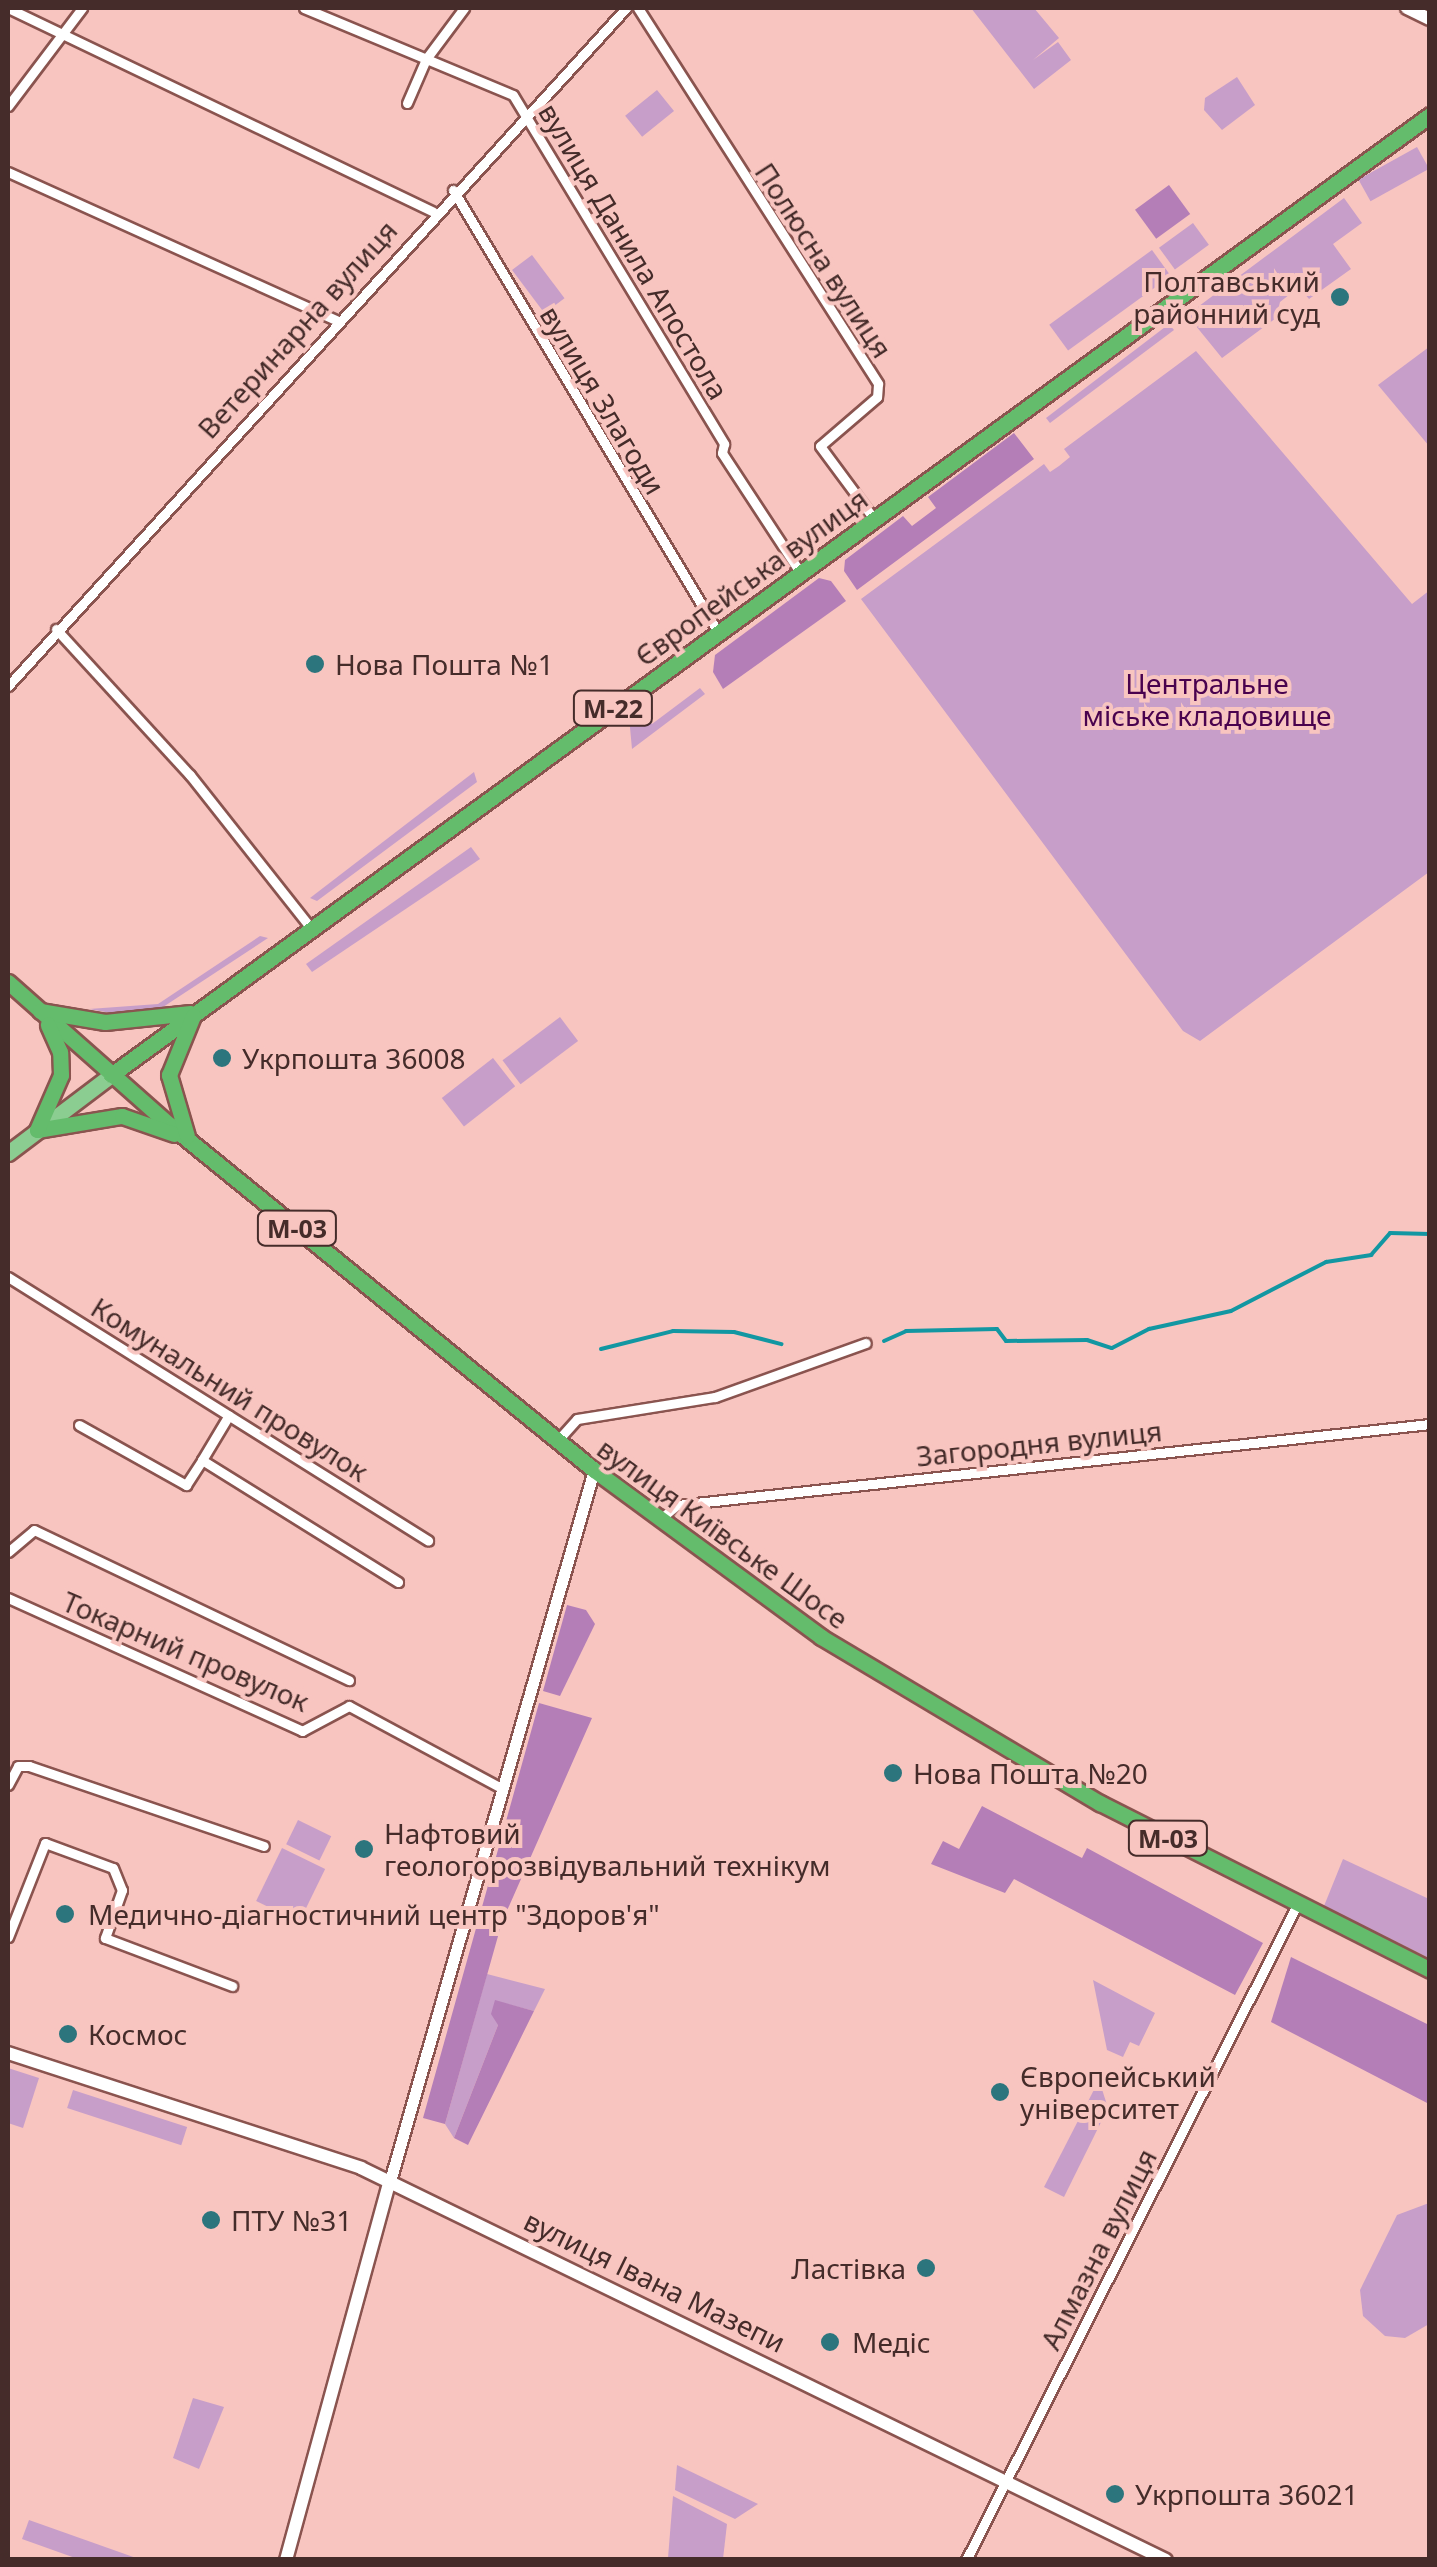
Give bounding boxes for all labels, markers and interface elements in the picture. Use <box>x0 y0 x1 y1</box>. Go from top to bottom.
street label: вулиця Данила Апостола <box>532 97 736 405</box>
street label: Полюсна вулиця <box>749 156 899 364</box>
street label: Ветеринарна вулиця <box>190 213 404 445</box>
place label: Полтавський районний суд <box>1133 264 1320 330</box>
marker: Полтавський районний суд <box>1329 286 1351 308</box>
street label: вулиця Злагоди <box>534 300 672 500</box>
street label: Європейська вулиця <box>628 481 874 673</box>
place label: Нова Пошта №1 <box>335 647 554 681</box>
marker: Нова Пошта №1 <box>304 653 326 675</box>
park label: Центральне міське кладовище <box>1082 666 1332 732</box>
road number: М-22 <box>570 688 656 728</box>
place label: Укрпошта 36008 <box>242 1041 465 1075</box>
marker: Укрпошта 36008 <box>211 1047 233 1069</box>
road number: М-03 <box>254 1208 340 1248</box>
street label: Комунальний провулок <box>85 1290 375 1488</box>
street label: Загородня вулиця <box>915 1413 1163 1473</box>
street label: вулиця Київське Шосе <box>591 1431 855 1635</box>
street label: Токарний провулок <box>58 1584 314 1718</box>
place label: Нова Пошта №20 <box>913 1756 1148 1790</box>
marker: Нова Пошта №20 <box>882 1762 904 1784</box>
place label: Нафтовий геологорозвідувальний технікум <box>384 1816 831 1882</box>
road number: М-03 <box>1126 1818 1210 1858</box>
marker: Нафтовий геологорозвідувальний технікум <box>353 1838 375 1860</box>
place label: Медично-діагностичний центр "Здоров'я" <box>88 1897 660 1931</box>
marker: Медично-діагностичний центр "Здоров'я" <box>52 1901 78 1927</box>
place label: Космос <box>88 2017 187 2051</box>
marker: Космос <box>57 2023 79 2045</box>
place label: Європейський університет <box>1020 2059 1216 2125</box>
marker: Європейський університет <box>989 2081 1011 2103</box>
street label: Алмазна вулиця <box>1033 2143 1163 2355</box>
place label: ПТУ №31 <box>231 2203 352 2237</box>
street label: вулиця Івана Мазепи <box>519 2203 791 2359</box>
marker: ПТУ №31 <box>200 2209 222 2231</box>
place label: Ластівка <box>791 2251 906 2285</box>
marker: Ластівка <box>915 2257 937 2279</box>
place label: Медіс <box>852 2325 931 2359</box>
marker: Медіс <box>817 2329 843 2355</box>
place label: Укрпошта 36021 <box>1135 2477 1358 2511</box>
marker: Укрпошта 36021 <box>1104 2483 1126 2505</box>

